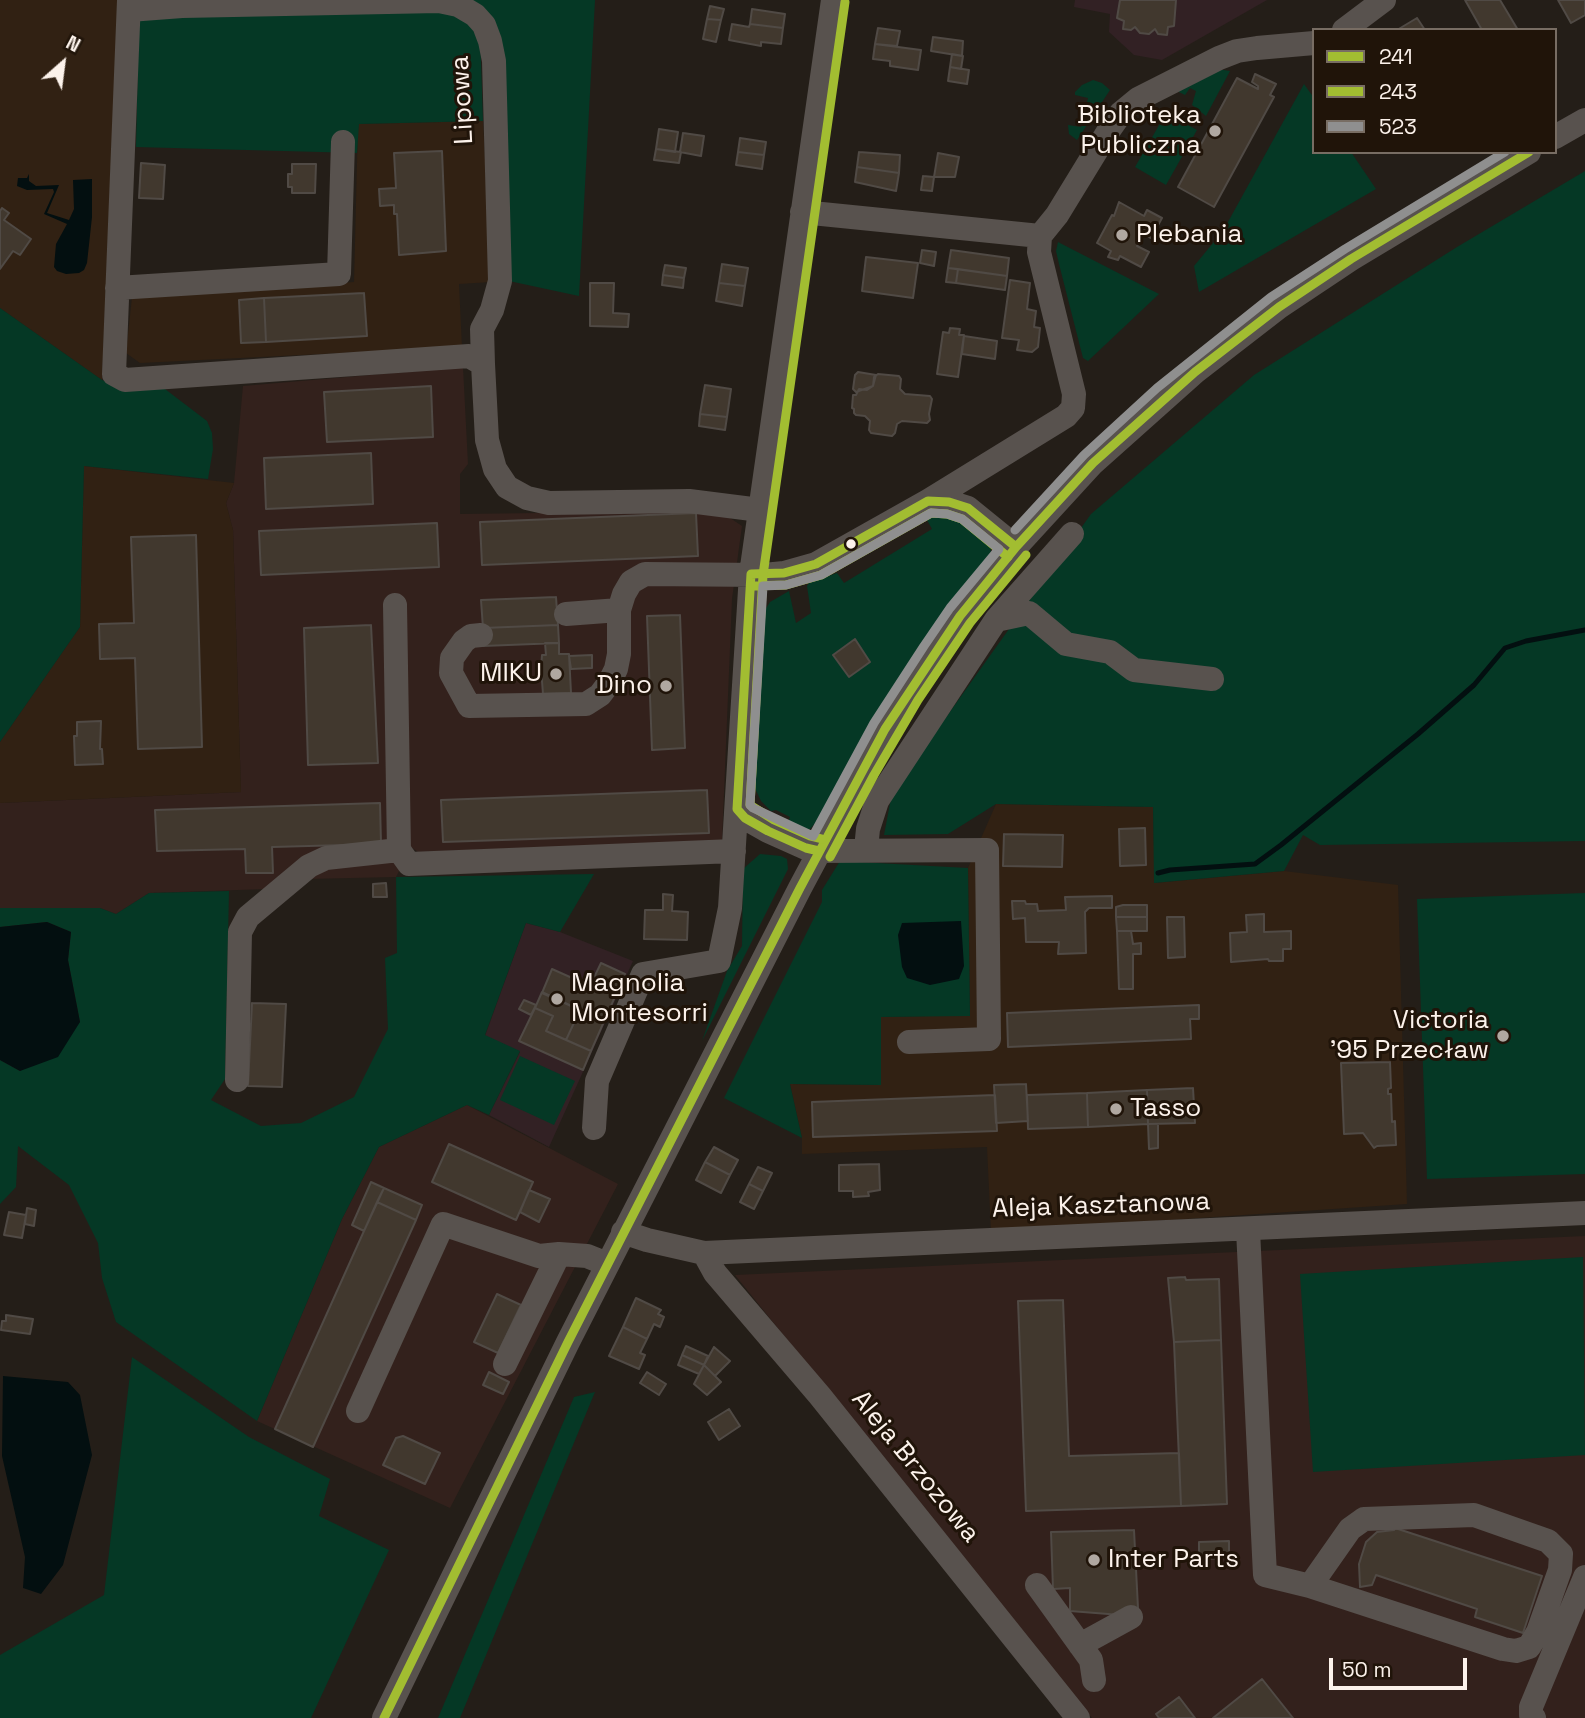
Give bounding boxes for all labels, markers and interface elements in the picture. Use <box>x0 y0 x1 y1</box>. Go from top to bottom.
north arrow <box>28 28 98 98</box>
legend <box>1312 28 1557 154</box>
text: N <box>62 30 85 58</box>
text: 241 <box>1379 43 1412 70</box>
street label: Lipowa <box>445 55 481 145</box>
text: 243 <box>1379 78 1417 105</box>
place label: Biblioteka Publiczna <box>1077 100 1201 162</box>
text: 523 <box>1379 113 1417 140</box>
marker: Biblioteka Publiczna <box>1207 123 1223 139</box>
place label: Plebania <box>1136 219 1242 251</box>
marker: Plebania <box>1114 227 1130 243</box>
unlabelled marker <box>844 537 858 551</box>
place label: MIKU <box>480 658 542 690</box>
marker: MIKU <box>548 666 564 682</box>
place label: Dino <box>596 670 652 702</box>
marker: Dino <box>658 678 674 694</box>
place label: Magnolia Montesorri <box>571 968 708 1030</box>
marker: Magnolia Montesorri <box>549 991 565 1007</box>
place label: Victoria '95 Przecław <box>1330 1005 1489 1066</box>
marker: Victoria '95 Przecław <box>1495 1028 1511 1044</box>
place label: Tasso <box>1130 1093 1201 1125</box>
marker: Tasso <box>1108 1101 1124 1117</box>
street label: Aleja Kasztanowa <box>991 1187 1211 1225</box>
street label: Aleja Brzozowa <box>844 1385 986 1549</box>
place label: Inter Parts <box>1108 1544 1239 1576</box>
marker: Inter Parts <box>1086 1552 1102 1568</box>
scale bar <box>1333 1644 1471 1688</box>
text: 50 m <box>1342 1656 1392 1683</box>

